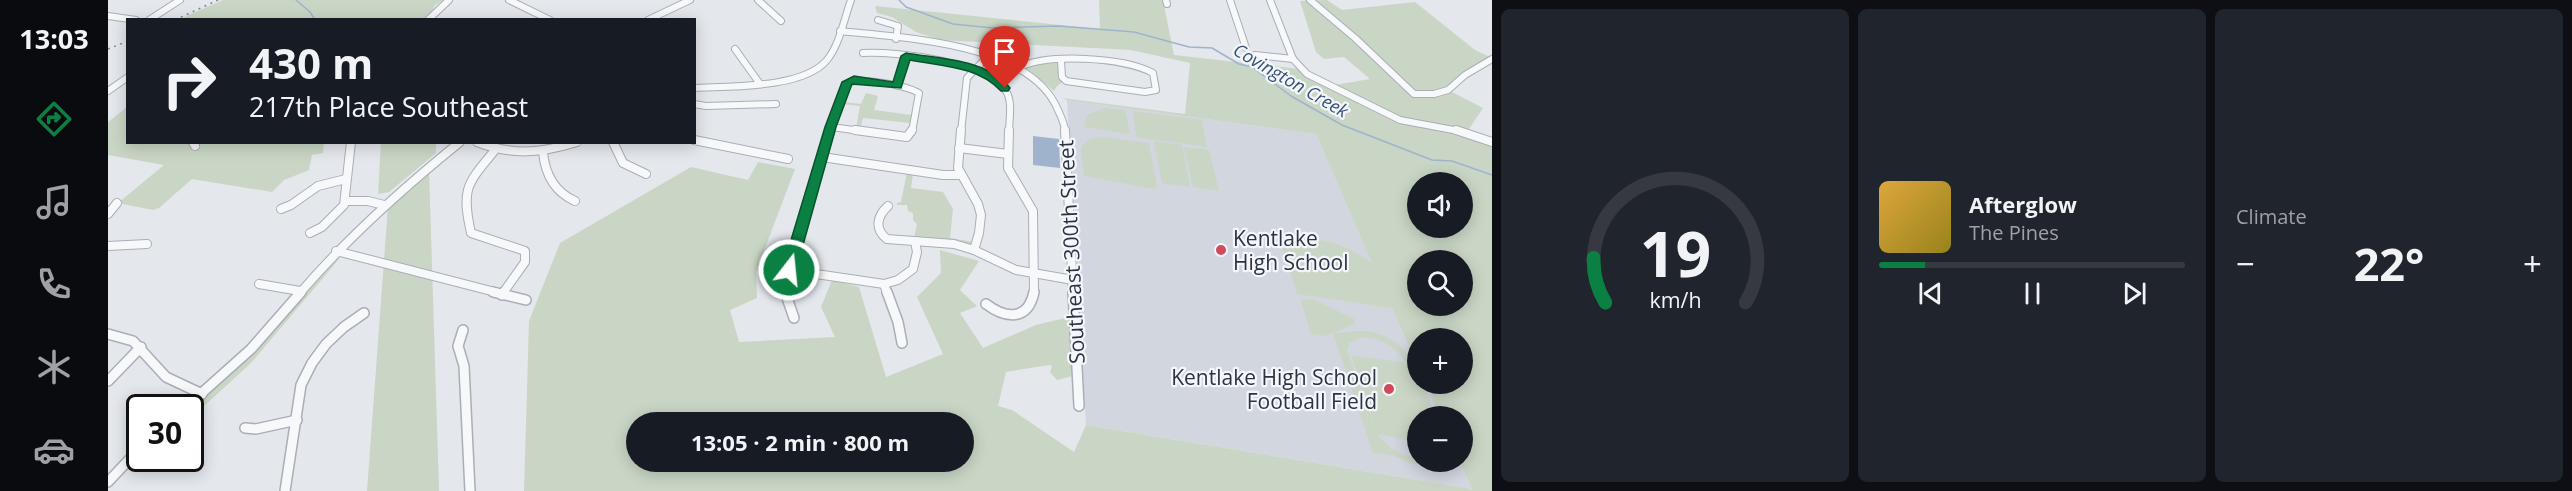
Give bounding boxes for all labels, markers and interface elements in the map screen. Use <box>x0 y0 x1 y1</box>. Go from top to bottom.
text: 13:03 <box>19 20 89 57</box>
pin <box>979 26 1030 88</box>
text: 430 m <box>249 34 373 91</box>
icon: arrive <box>988 35 1021 68</box>
water label: Covington Creek <box>1229 37 1354 123</box>
icon: right <box>150 42 228 120</box>
text: 217th Place Southeast <box>249 88 528 125</box>
icon: directions <box>33 98 75 140</box>
street label: Southeast 300th Street <box>1051 139 1091 365</box>
map controls <box>1407 172 1473 472</box>
button: sound <box>1407 172 1473 238</box>
icon: music <box>33 181 75 223</box>
text: Afterglow <box>1969 189 2077 219</box>
text: Climate <box>2236 203 2307 230</box>
text: 19 <box>1639 210 1711 295</box>
text: The Pines <box>1969 219 2059 246</box>
place label: Kentlake High School <box>1233 224 1349 276</box>
text: 22° <box>2354 233 2424 294</box>
position arrow <box>757 238 821 302</box>
text: − <box>2236 241 2255 286</box>
text: + <box>2523 241 2542 286</box>
marker: Kentlake High School <box>1214 243 1228 257</box>
button: search <box>1407 250 1473 316</box>
icon: phone <box>33 263 75 305</box>
icon: previous <box>1914 277 1947 310</box>
icon: pause <box>2016 277 2049 310</box>
icon: next <box>2118 277 2151 310</box>
text: km/h <box>1649 285 1701 314</box>
button: + <box>1407 328 1473 394</box>
icon: climate <box>33 346 75 388</box>
place label: Kentlake High School Football Field <box>1171 363 1377 415</box>
marker: Kentlake High School Football Field <box>1382 382 1396 396</box>
speed limit sign: 30 <box>126 394 204 472</box>
button: − <box>1407 406 1473 472</box>
text: 13:05 · 2 min · 800 m <box>691 427 909 457</box>
icon: car <box>33 429 75 471</box>

